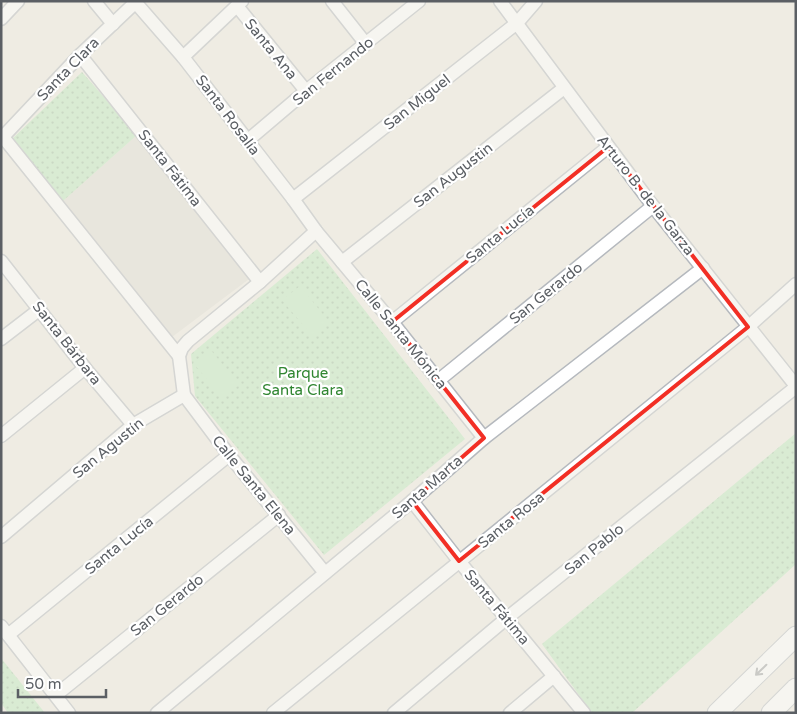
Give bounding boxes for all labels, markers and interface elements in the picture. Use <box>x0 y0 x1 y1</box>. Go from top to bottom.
street label: Santa Ana <box>241 15 301 83</box>
street label: Santa Clara <box>33 33 103 105</box>
street label: San Fernando <box>289 33 377 109</box>
street label: San Miguel <box>380 70 454 134</box>
street label: Santa Rosalía <box>192 71 264 159</box>
street label: Santa Fátima <box>134 126 206 210</box>
street label: Arturo B. de la Garza <box>593 131 699 259</box>
street label: San Augustin <box>410 139 496 211</box>
street label: Santa Lucía <box>462 201 538 267</box>
street label: San Gerardo <box>506 258 586 328</box>
street label: Calle Santa Mónica <box>351 275 451 393</box>
street label: Santa Bárbara <box>29 298 105 388</box>
park label: Parque Santa Clara <box>262 364 344 399</box>
street label: San Agustín <box>69 414 147 482</box>
street label: Calle Santa Elena <box>208 432 300 538</box>
street label: Santa Marta <box>388 451 466 523</box>
street label: Santa Rosa <box>474 488 548 552</box>
street label: Santa Lucía <box>81 512 157 578</box>
street label: San Pablo <box>561 520 627 578</box>
street label: Santa Fátima <box>460 566 534 648</box>
street label: San Gerardo <box>127 570 207 640</box>
one-way arrow <box>755 663 767 676</box>
scale bar <box>18 666 105 698</box>
text: 50 m <box>25 675 62 693</box>

